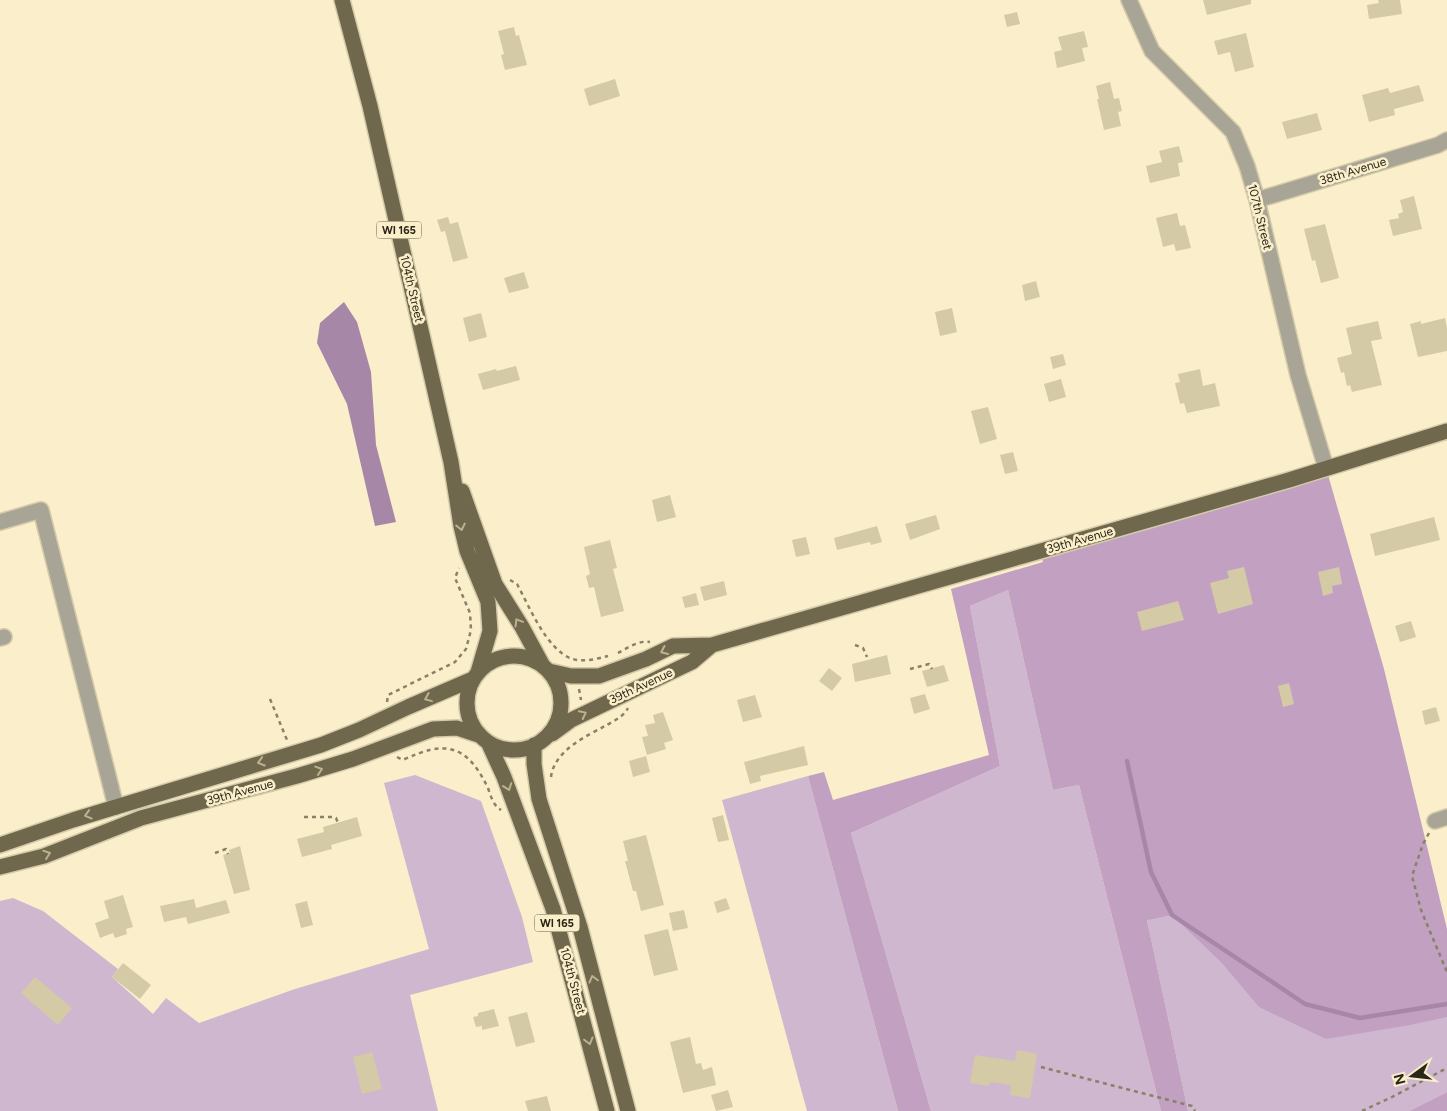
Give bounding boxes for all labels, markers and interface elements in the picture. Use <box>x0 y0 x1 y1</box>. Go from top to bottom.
street label: 38th Avenue <box>1318 154 1388 188</box>
street label: 107th Street <box>1245 183 1275 252</box>
road number: WI 165 <box>376 222 422 238</box>
street label: 104th Street <box>398 254 427 324</box>
one-way arrow <box>456 523 466 532</box>
street label: 39th Avenue <box>1045 524 1115 556</box>
one-way arrow <box>515 618 525 627</box>
one-way arrow <box>660 644 669 655</box>
street label: 39th Avenue <box>607 665 675 707</box>
one-way arrow <box>424 692 433 703</box>
one-way arrow <box>578 710 587 720</box>
one-way arrow <box>257 757 265 767</box>
one-way arrow <box>314 765 322 775</box>
street label: 39th Avenue <box>205 776 275 808</box>
one-way arrow <box>502 782 512 790</box>
one-way arrow <box>85 810 93 820</box>
one-way arrow <box>42 850 51 860</box>
road number: WI 165 <box>534 914 580 931</box>
street label: 104th Street <box>557 946 589 1016</box>
one-way arrow <box>588 975 599 984</box>
one-way arrow <box>583 1037 593 1045</box>
north arrow <box>1387 1051 1437 1101</box>
text: N <box>1390 1072 1410 1087</box>

